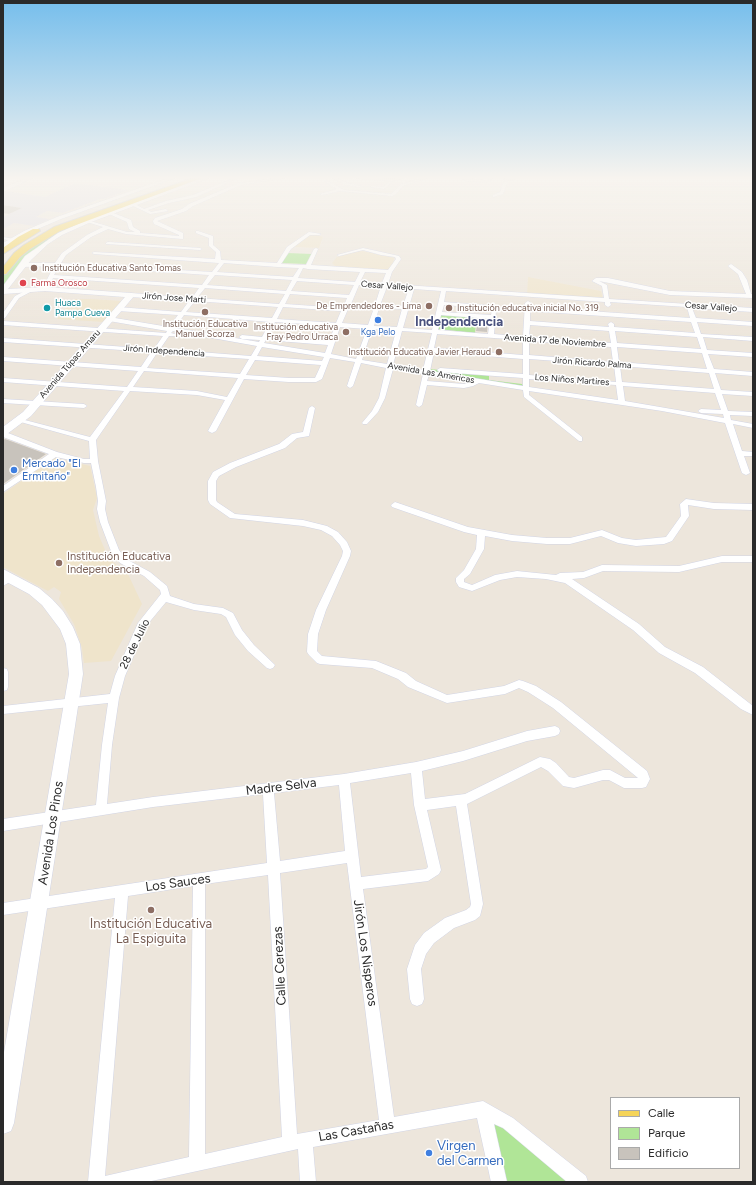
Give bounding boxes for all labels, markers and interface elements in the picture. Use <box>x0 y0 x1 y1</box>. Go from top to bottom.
marker: Institución Educativa Santo Tomas <box>29 263 39 273</box>
place label: Institución Educativa Santo Tomas <box>42 263 181 273</box>
marker: Farma Orosco <box>18 278 28 288</box>
place label: Farma Orosco <box>31 278 87 288</box>
street label: Cesar Vallejo <box>360 279 414 293</box>
street label: Jirón Jose Marti <box>142 290 206 306</box>
place label: Huaca Pampa Cueva <box>55 298 110 319</box>
street label: Cesar Vallejo <box>684 300 738 314</box>
place label: De Emprendedores - Lima <box>316 301 421 311</box>
marker: De Emprendedores - Lima <box>424 301 434 311</box>
marker: Huaca Pampa Cueva <box>42 303 52 313</box>
marker: Institución educativa inicial No. 319 <box>444 303 454 313</box>
place label: Institución educativa inicial No. 319 <box>457 303 598 313</box>
marker: Institución Educativa Manuel Scorza <box>200 307 210 317</box>
district label: Independencia <box>415 314 503 330</box>
marker: Kga Pelo <box>373 315 383 325</box>
place label: Institución Educativa Manuel Scorza <box>163 319 247 340</box>
place label: Institución educativa Fray Pedro Urraca <box>254 322 338 343</box>
street label: Avenida Túpac Amaru <box>37 327 103 401</box>
marker: Institución educativa Fray Pedro Urraca <box>341 327 351 337</box>
place label: Kga Pelo <box>361 327 395 337</box>
street label: Avenida 17 de Noviembre <box>504 332 606 350</box>
street label: Jirón Independencia <box>123 343 205 359</box>
place label: Institución Educativa Javier Heraud <box>348 347 491 357</box>
marker: Institución Educativa Javier Heraud <box>494 347 504 357</box>
street label: Jirón Ricardo Palma <box>552 355 632 371</box>
street label: Avenida Las Americas <box>387 360 475 386</box>
street label: Los Niños Martires <box>534 372 610 388</box>
place label: Mercado "El Ermitaño" <box>22 457 81 483</box>
marker: Mercado "El Ermitaño" <box>9 465 19 475</box>
place label: Institución Educativa Independencia <box>67 550 171 576</box>
marker: Institución Educativa Independencia <box>54 558 64 568</box>
street label: 28 de Julio <box>117 617 153 671</box>
street label: Madre Selva <box>245 775 317 799</box>
street label: Avenida Los Pinos <box>35 780 67 886</box>
street label: Los Sauces <box>144 871 212 895</box>
street label: Jirón Los Nisperos <box>350 899 380 1007</box>
marker: Institución Educativa La Espiguita <box>146 905 156 915</box>
place label: Institución Educativa La Espiguita <box>90 916 212 947</box>
street label: Calle Cerezas <box>270 926 290 1006</box>
legend <box>610 1097 740 1169</box>
text: Calle <box>648 1106 675 1120</box>
street label: Las Castañas <box>317 1117 395 1145</box>
text: Parque <box>648 1126 685 1140</box>
place label: Virgen del Carmen <box>437 1138 504 1169</box>
text: Edificio <box>648 1146 688 1160</box>
marker: Virgen del Carmen <box>424 1148 434 1158</box>

